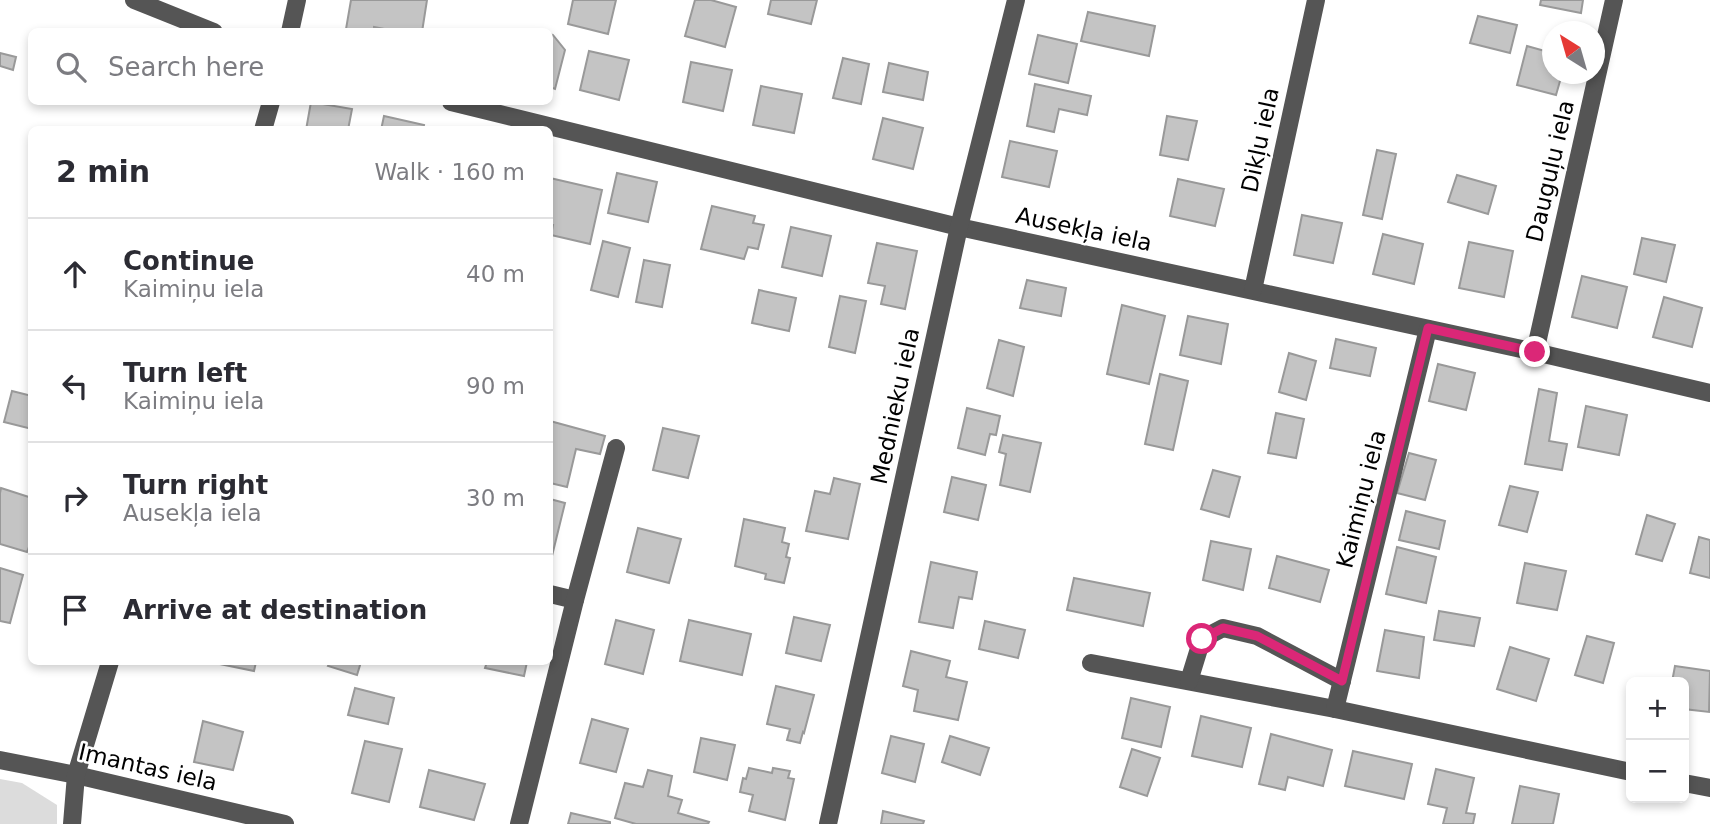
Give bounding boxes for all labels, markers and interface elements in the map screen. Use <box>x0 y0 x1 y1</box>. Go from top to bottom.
north arrow <box>1542 21 1605 84</box>
search box <box>28 28 553 105</box>
icon: search <box>52 48 90 86</box>
text: Search here <box>108 52 264 82</box>
street label: Dikļu iela <box>1236 85 1285 195</box>
street label: Dauguļu iela <box>1521 97 1580 245</box>
text: 2 min <box>56 154 150 189</box>
text: Walk · 160 m <box>374 159 525 185</box>
street label: Ausekļa iela <box>1013 202 1154 257</box>
text: Continue <box>123 246 254 276</box>
icon: ahead <box>56 255 94 293</box>
text: 40 m <box>466 261 525 287</box>
text: Kaimiņu iela <box>123 276 264 302</box>
street label: Mednieku iela <box>866 325 924 487</box>
route end <box>1519 336 1550 367</box>
text: Turn left <box>123 358 247 388</box>
icon: left <box>56 367 94 405</box>
text: 90 m <box>466 373 525 399</box>
text: Kaimiņu iela <box>123 388 264 414</box>
street label: Kaimiņu iela <box>1331 427 1392 571</box>
text: Turn right <box>123 470 268 500</box>
icon: right <box>56 479 94 517</box>
text: 30 m <box>466 485 525 511</box>
text: Ausekļa iela <box>123 500 262 526</box>
icon: arrive <box>56 591 94 629</box>
text: Arrive at destination <box>123 595 427 625</box>
route start <box>1186 623 1217 654</box>
map controls <box>1626 677 1689 803</box>
button: + <box>1626 677 1689 740</box>
street label: Imantas iela <box>76 738 220 796</box>
button: − <box>1626 740 1689 803</box>

